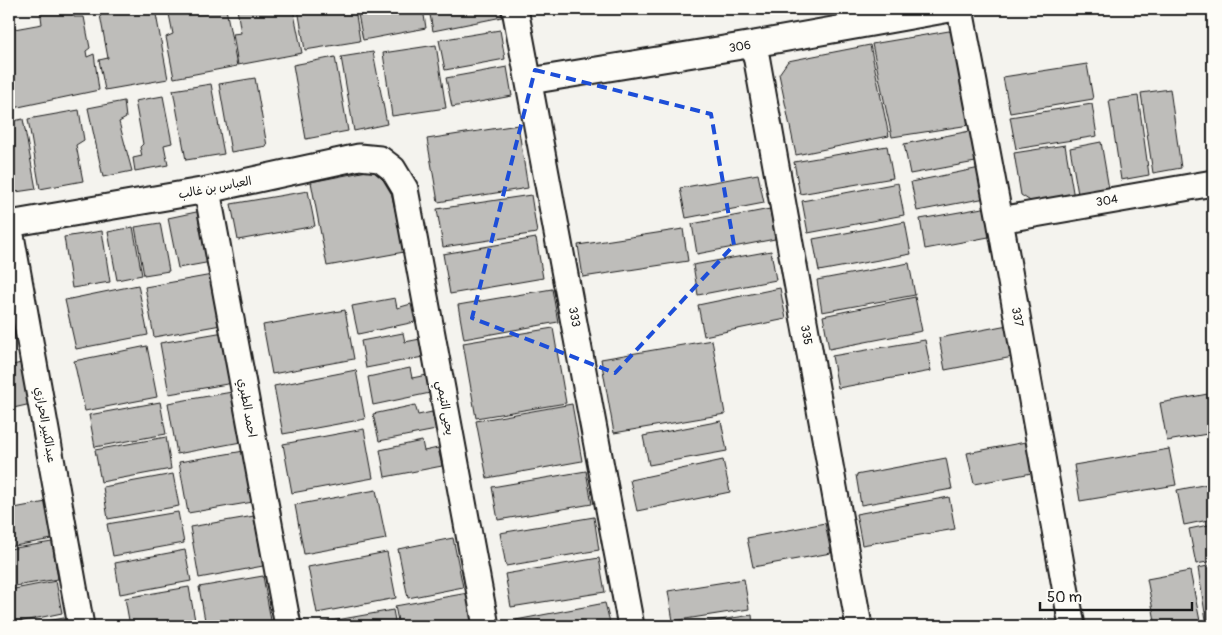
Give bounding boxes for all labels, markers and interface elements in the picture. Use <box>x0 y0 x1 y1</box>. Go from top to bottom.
street label: 306 <box>728 38 752 56</box>
street label: العباس بن غالب <box>177 174 253 202</box>
street label: 304 <box>1095 192 1119 210</box>
street label: 333 <box>565 306 583 329</box>
street label: 337 <box>1008 306 1026 329</box>
street label: 335 <box>797 324 815 346</box>
street label: احمد الطبري <box>233 377 260 439</box>
street label: يحيى التيمي <box>430 379 457 437</box>
street label: عبدالكبير الحرازي <box>30 386 59 464</box>
scale bar <box>1040 580 1192 612</box>
text: 50 m <box>1047 588 1082 607</box>

